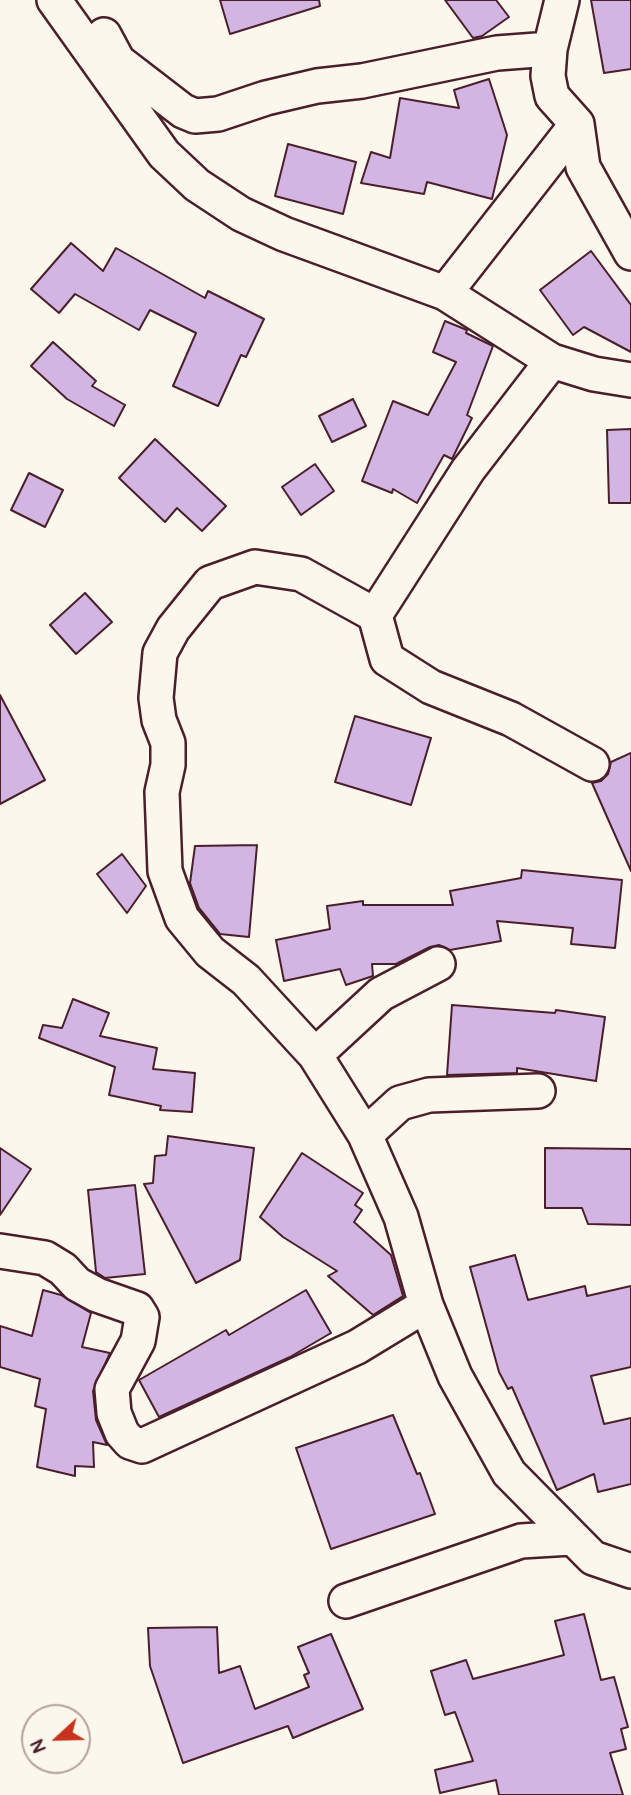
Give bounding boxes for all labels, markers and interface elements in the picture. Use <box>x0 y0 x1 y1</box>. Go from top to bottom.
north arrow <box>21 1704 91 1774</box>
text: N <box>25 1736 52 1757</box>

